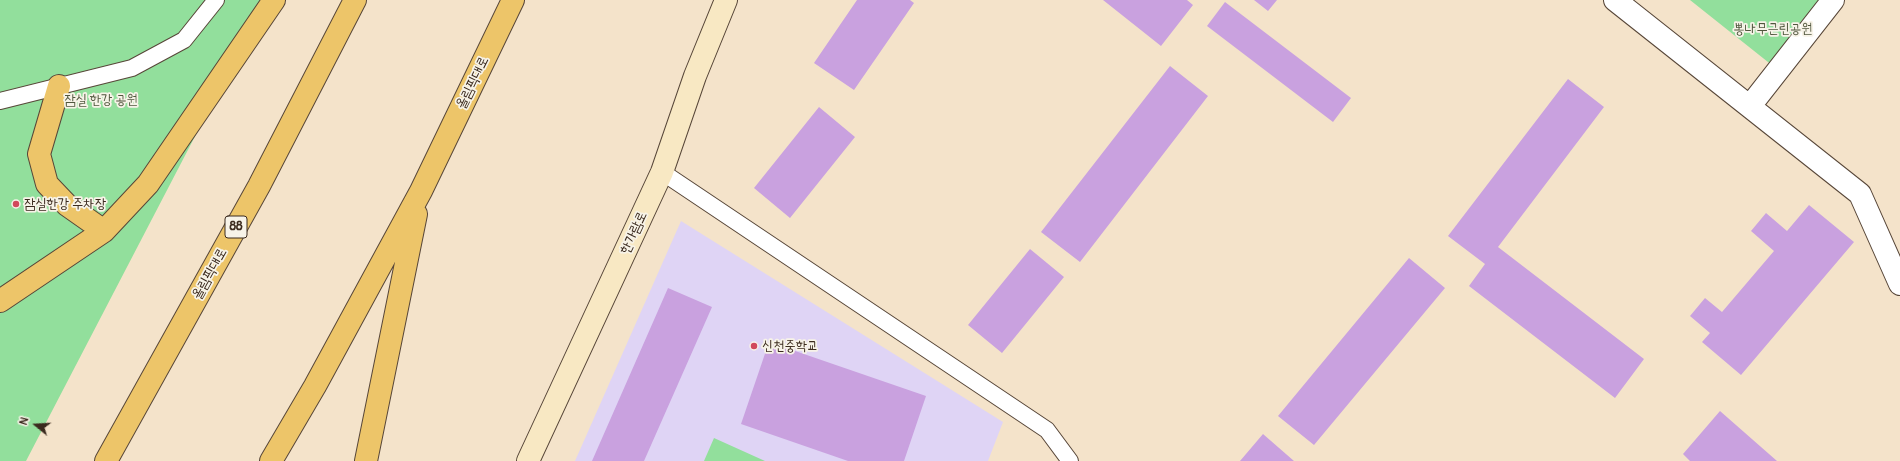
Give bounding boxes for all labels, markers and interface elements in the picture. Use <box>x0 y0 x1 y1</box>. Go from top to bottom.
park label: 뽕나무근린공원 <box>1734 21 1812 37</box>
street label: 올림픽대로 <box>453 54 493 112</box>
park label: 잠실 한강 공원 <box>64 92 138 108</box>
place label: 잠실한강 주차장 <box>24 196 106 212</box>
marker: 잠실한강 주차장 <box>11 199 21 209</box>
street label: 한가람로 <box>617 209 651 257</box>
road number: 88 <box>225 216 247 238</box>
street label: 올림픽대로 <box>189 245 231 303</box>
place label: 신천중학교 <box>762 338 818 354</box>
marker: 신천중학교 <box>749 341 759 351</box>
north arrow <box>16 405 56 445</box>
text: N <box>17 416 31 427</box>

